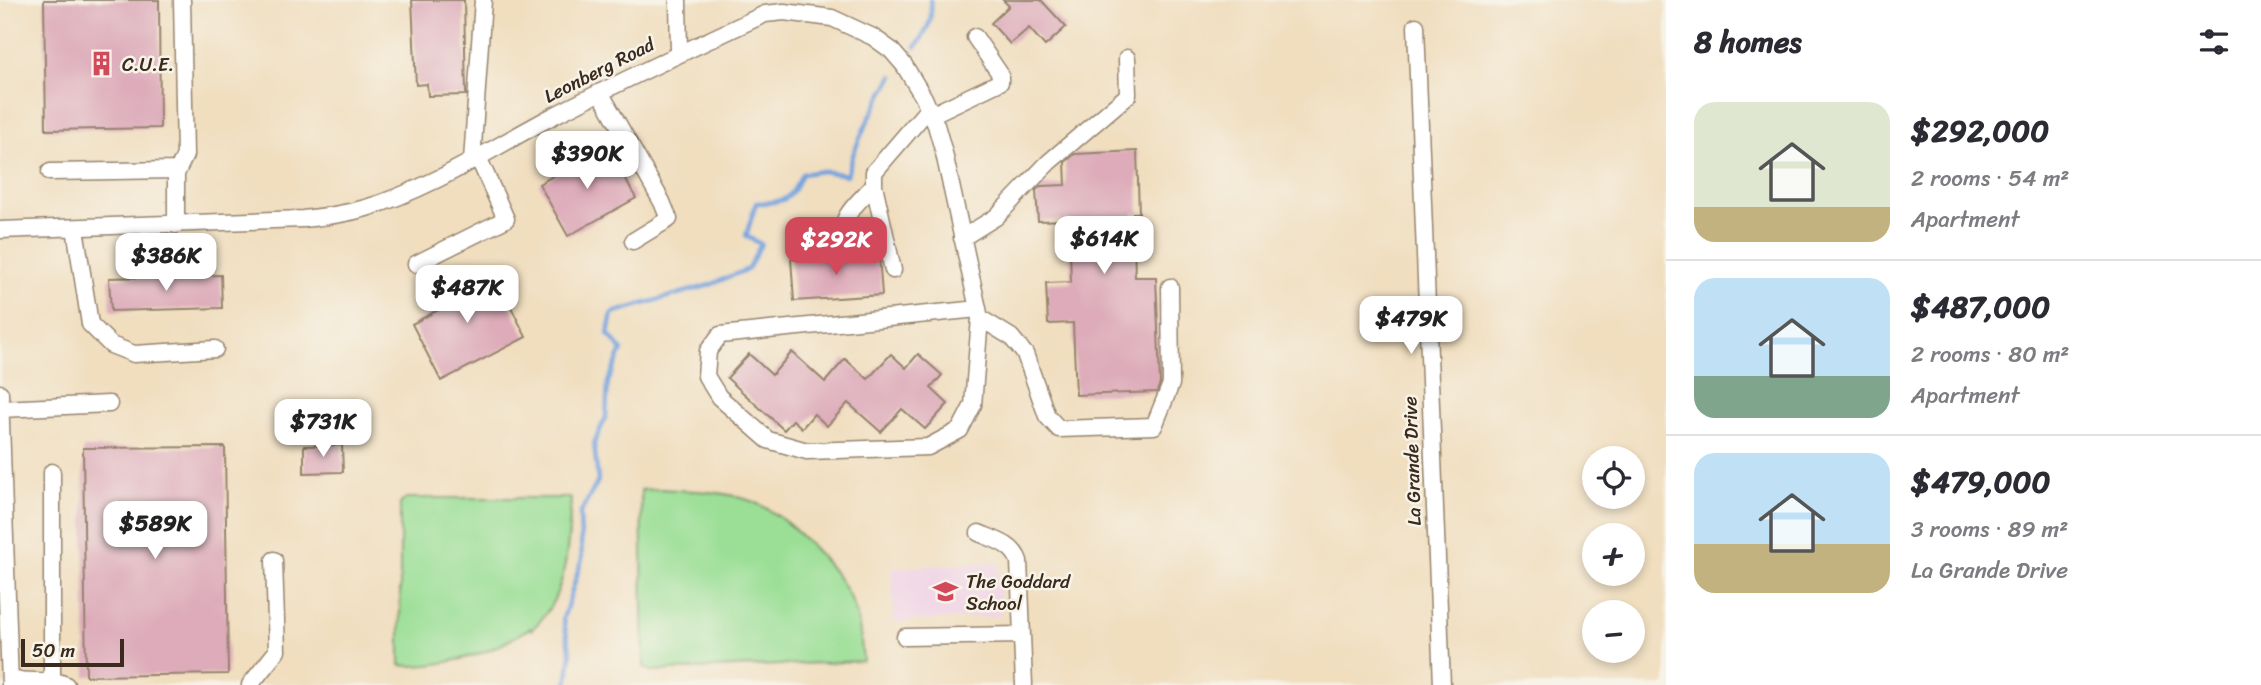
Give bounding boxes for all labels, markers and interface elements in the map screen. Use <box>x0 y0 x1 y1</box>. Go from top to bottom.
text: 8 homes <box>1694 15 1802 69</box>
icon: filters <box>2195 23 2233 61</box>
street label: Leonberg Road <box>538 27 661 112</box>
place label: C.U.E. <box>122 48 174 81</box>
building icon: C.U.E. <box>88 50 116 78</box>
text: $292,000 <box>1911 104 2049 158</box>
icon: home <box>1750 130 1834 214</box>
pin: $390K <box>538 132 636 191</box>
text: $390K <box>552 133 622 174</box>
text: 2 rooms · 54 m² <box>1911 158 2069 199</box>
text: Apartment <box>1911 199 2020 240</box>
pin: $614K <box>1055 216 1153 276</box>
pin: $292K <box>787 218 885 277</box>
text: $614K <box>1071 218 1137 259</box>
text: $292K <box>801 219 871 260</box>
pin: $386K <box>117 233 215 293</box>
text: $386K <box>131 235 201 276</box>
pin: $487K <box>418 266 516 325</box>
text: $487K <box>432 267 502 308</box>
text: $487,000 <box>1911 280 2050 334</box>
pin: $479K <box>1362 296 1460 356</box>
text: $479K <box>1375 298 1447 339</box>
icon: home <box>1750 306 1834 390</box>
text: 2 rooms · 80 m² <box>1911 334 2069 375</box>
text: Apartment <box>1911 375 2020 416</box>
street label: La Grande Drive <box>1393 395 1431 526</box>
pin: $731K <box>274 400 372 459</box>
text: $731K <box>290 401 356 442</box>
map controls <box>1582 446 1645 663</box>
button: locate <box>1582 446 1645 509</box>
text: $479,000 <box>1911 455 2050 509</box>
icon: home <box>1750 481 1834 565</box>
pin: $589K <box>106 502 204 561</box>
text: $589K <box>119 503 191 544</box>
text: 3 rooms · 89 m² <box>1911 509 2068 550</box>
button: + <box>1582 523 1645 586</box>
text: La Grande Drive <box>1911 550 2068 591</box>
place label: The Goddard School <box>966 565 1071 620</box>
school or university icon: The Goddard School <box>932 578 960 606</box>
button: − <box>1582 600 1645 663</box>
text: 50 m <box>32 634 75 667</box>
scale bar <box>21 636 124 668</box>

